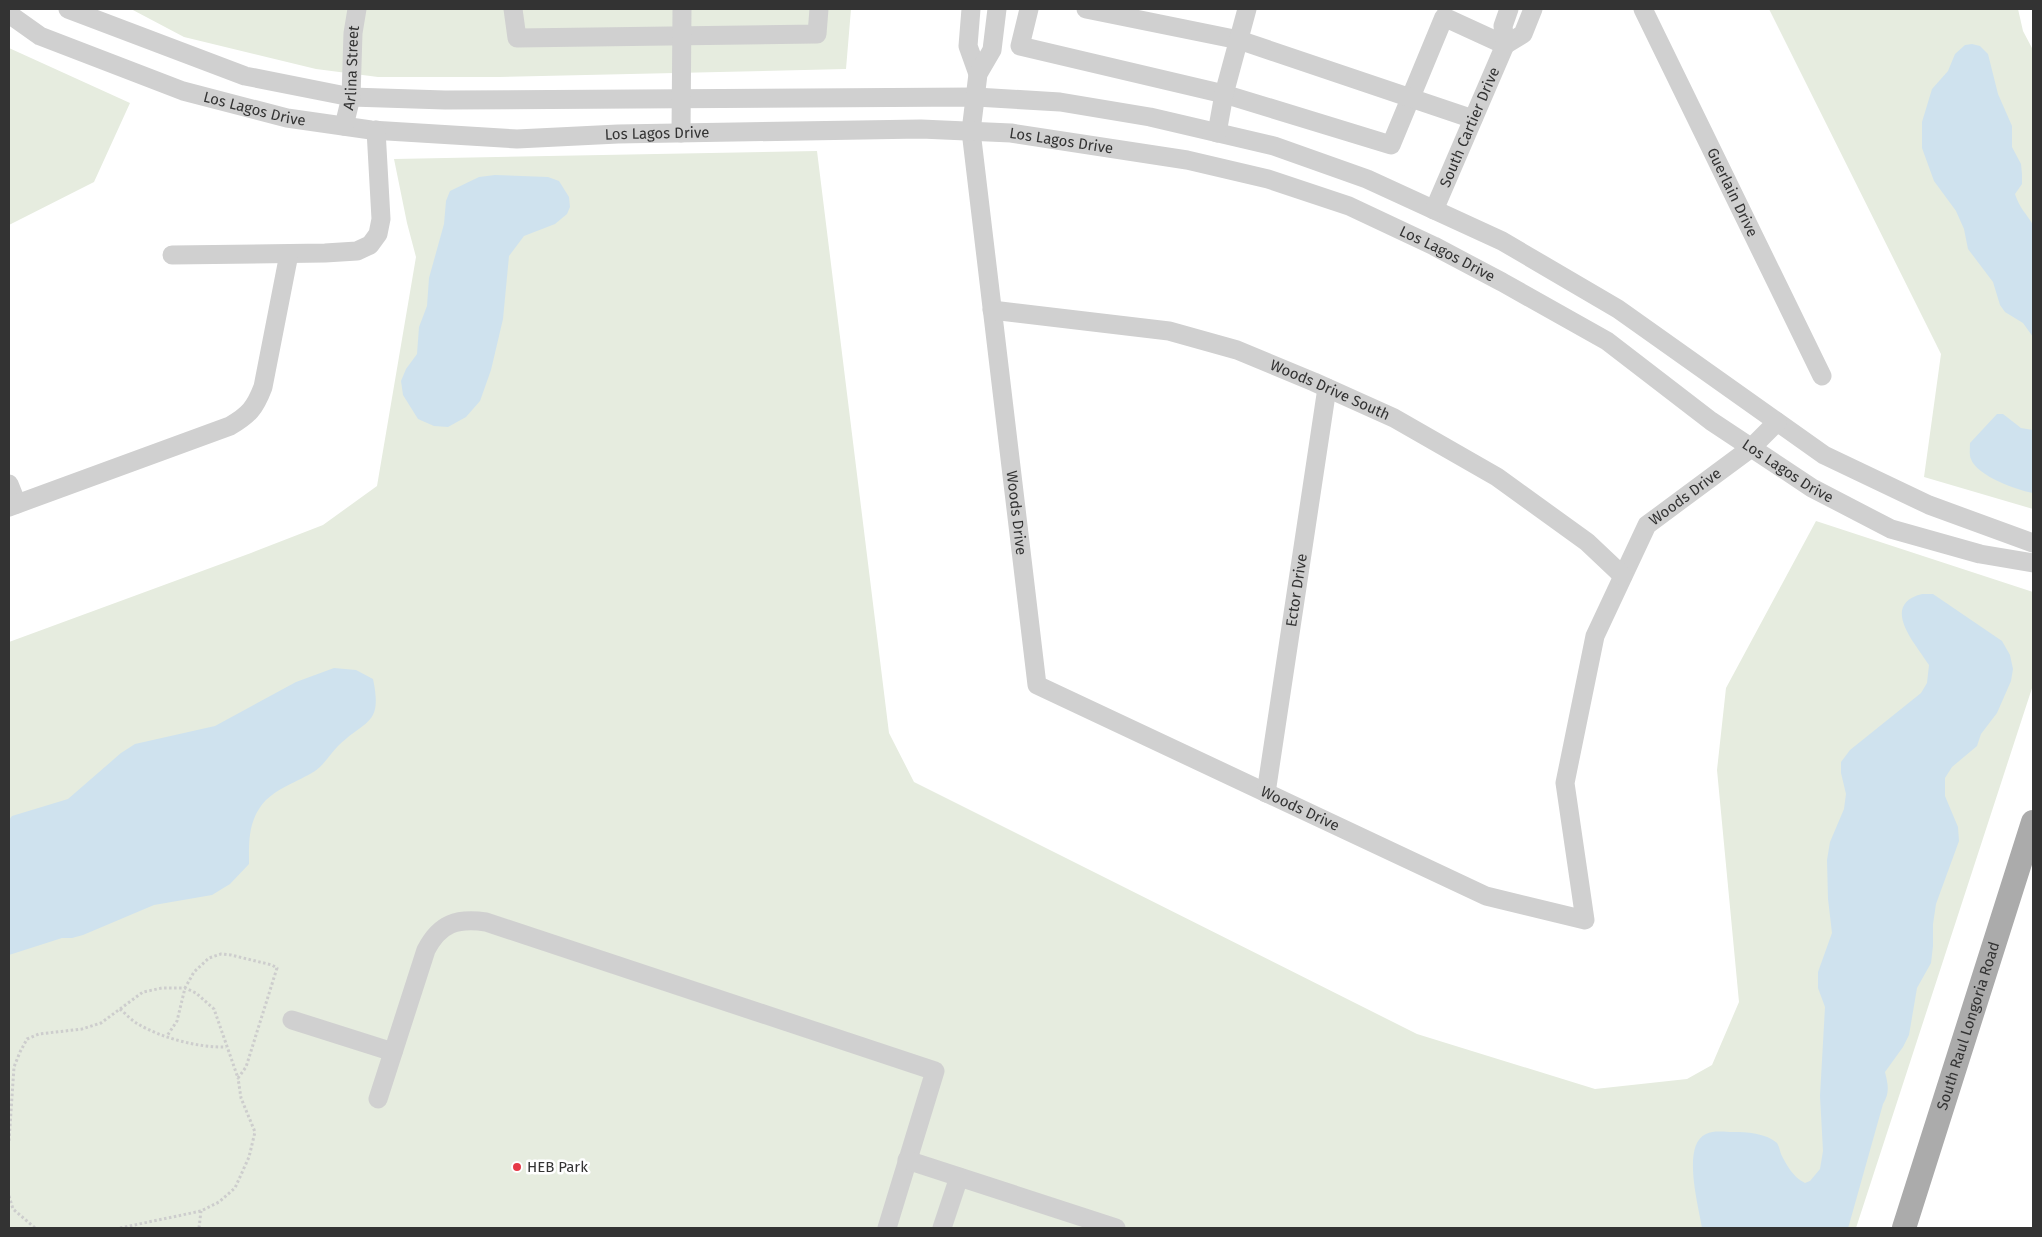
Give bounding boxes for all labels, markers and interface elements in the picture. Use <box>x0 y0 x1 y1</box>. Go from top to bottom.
street label: Arlina Street <box>339 24 363 112</box>
street label: South Cartier Drive <box>1436 65 1503 190</box>
street label: Los Lagos Drive <box>201 88 307 130</box>
street label: Los Lagos Drive <box>604 123 710 144</box>
street label: Los Lagos Drive <box>1008 124 1114 158</box>
street label: Guerlain Drive <box>1703 145 1762 240</box>
street label: Los Lagos Drive <box>1397 222 1498 286</box>
street label: Woods Drive South <box>1267 356 1393 424</box>
street label: Los Lagos Drive <box>1739 435 1837 507</box>
street label: Woods Drive <box>1646 464 1725 529</box>
street label: Woods Drive <box>1003 470 1030 556</box>
street label: Ector Drive <box>1282 552 1311 628</box>
street label: Woods Drive <box>1258 782 1342 835</box>
street label: South Raul Longoria Road <box>1933 939 2003 1113</box>
place label: HEB Park <box>527 1158 588 1176</box>
marker: HEB Park <box>511 1161 523 1173</box>

